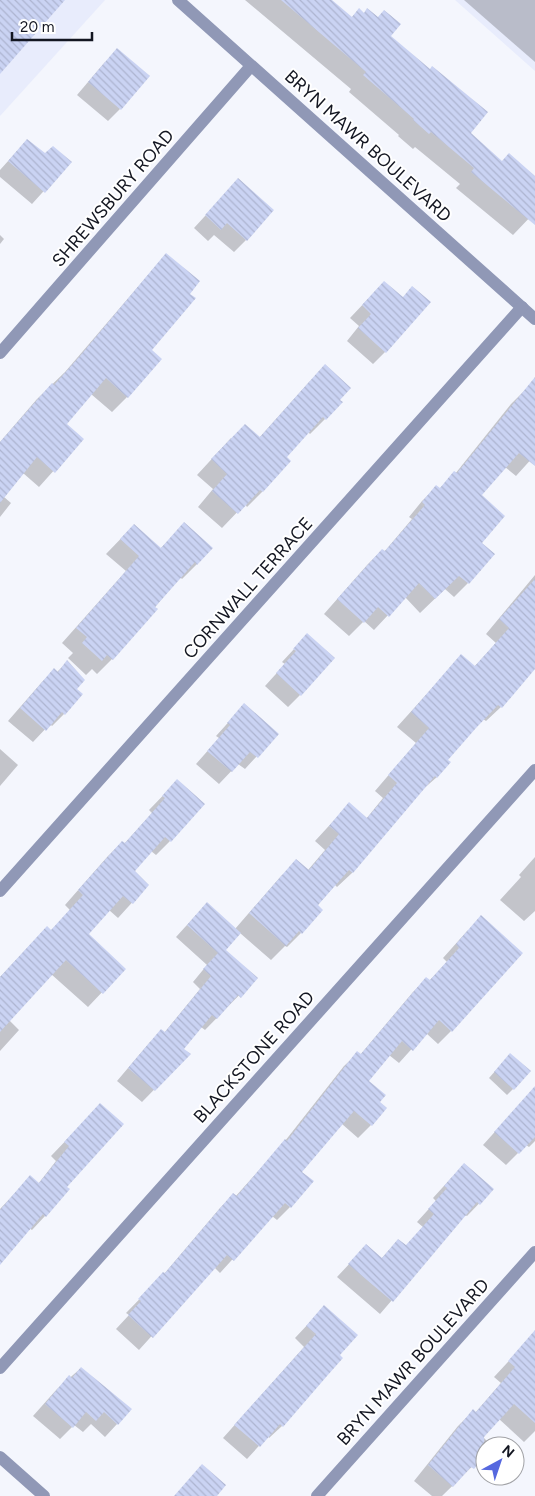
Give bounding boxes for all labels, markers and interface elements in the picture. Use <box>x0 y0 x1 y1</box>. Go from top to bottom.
scale bar <box>12 10 92 42</box>
text: 20 m <box>20 18 54 36</box>
street label: BRYN MAWR BOULEVARD <box>280 65 456 227</box>
street label: SHREWSBURY ROAD <box>47 125 179 271</box>
street label: CORNWALL TERRACE <box>179 513 317 663</box>
street label: BLACKSTONE ROAD <box>189 987 319 1127</box>
street label: BRYN MAWR BOULEVARD <box>332 1274 494 1450</box>
north arrow <box>475 1436 525 1486</box>
text: N <box>498 1441 518 1461</box>

